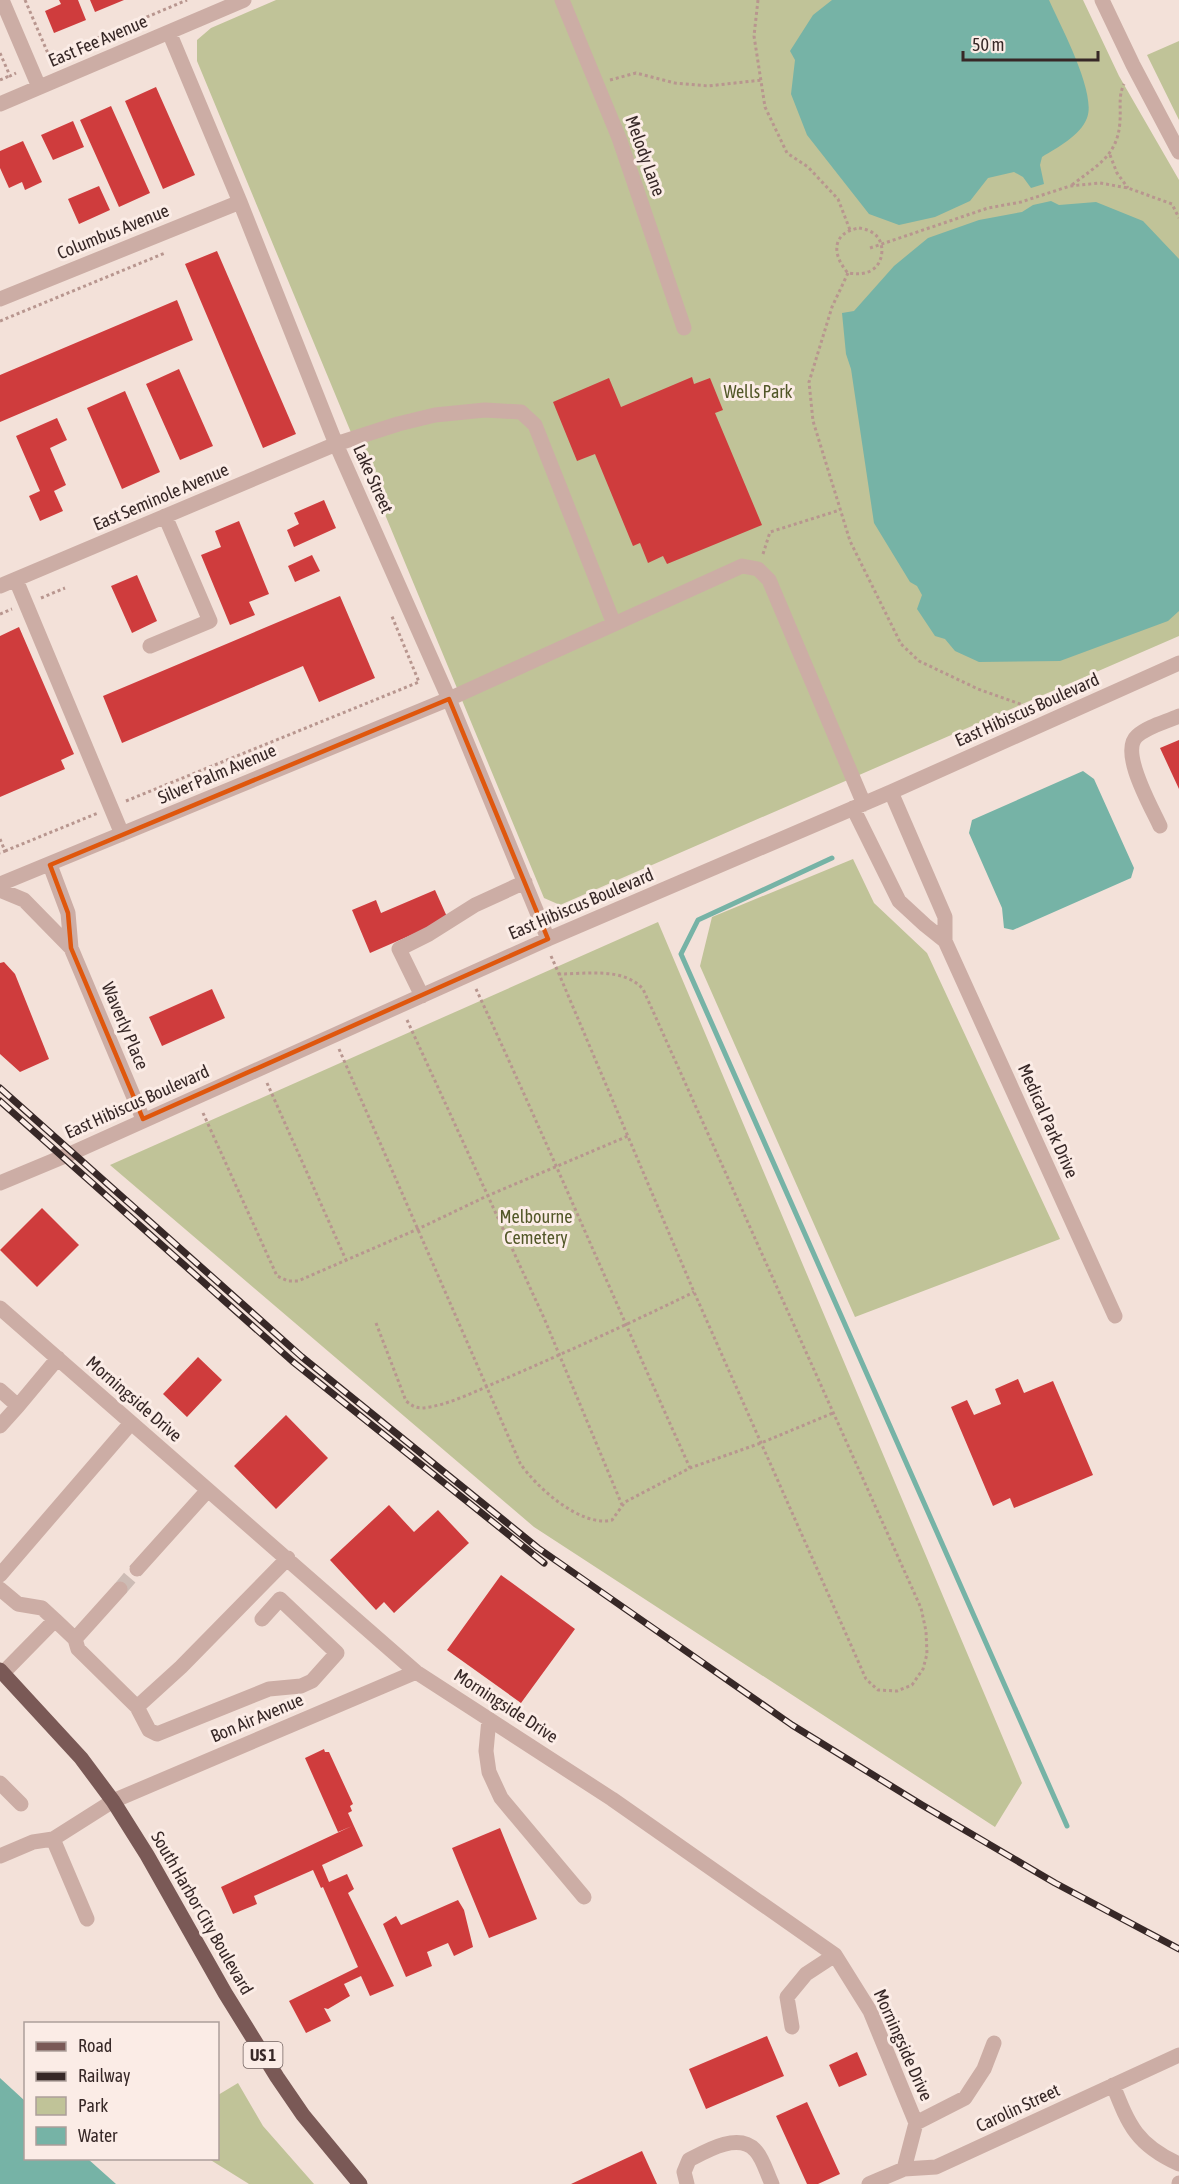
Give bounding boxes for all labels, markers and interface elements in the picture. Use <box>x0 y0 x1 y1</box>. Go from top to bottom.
street label: East Fee Avenue <box>45 10 150 71</box>
scale bar <box>963 24 1098 62</box>
text: 50 m <box>972 34 1004 55</box>
street label: Melody Lane <box>621 113 670 199</box>
street label: Columbus Avenue <box>54 200 172 264</box>
park label: Wells Park <box>723 381 793 402</box>
street label: Lake Street <box>349 441 398 516</box>
street label: East Seminole Avenue <box>90 459 232 535</box>
street label: East Hibiscus Boulevard <box>951 668 1102 751</box>
street label: Silver Palm Avenue <box>155 739 279 808</box>
street label: East Hibiscus Boulevard <box>505 863 657 944</box>
street label: Waverly Place <box>98 979 153 1073</box>
street label: East Hibiscus Boulevard <box>61 1060 212 1143</box>
street label: Medical Park Drive <box>1014 1061 1083 1181</box>
park label: Melbourne Cemetery <box>500 1206 572 1248</box>
street label: Morningside Drive <box>82 1351 186 1446</box>
street label: Morningside Drive <box>450 1664 562 1747</box>
street label: Bon Air Avenue <box>207 1689 306 1746</box>
street label: South Harbor City Boulevard <box>147 1827 258 1998</box>
street label: Morningside Drive <box>870 1986 937 2104</box>
legend <box>24 2022 219 2160</box>
text: Road <box>78 2035 112 2056</box>
road number: US 1 <box>244 2042 282 2068</box>
text: Railway <box>78 2065 130 2086</box>
street label: Carolin Street <box>973 2079 1063 2136</box>
text: Park <box>78 2095 108 2116</box>
text: Water <box>78 2125 118 2146</box>

